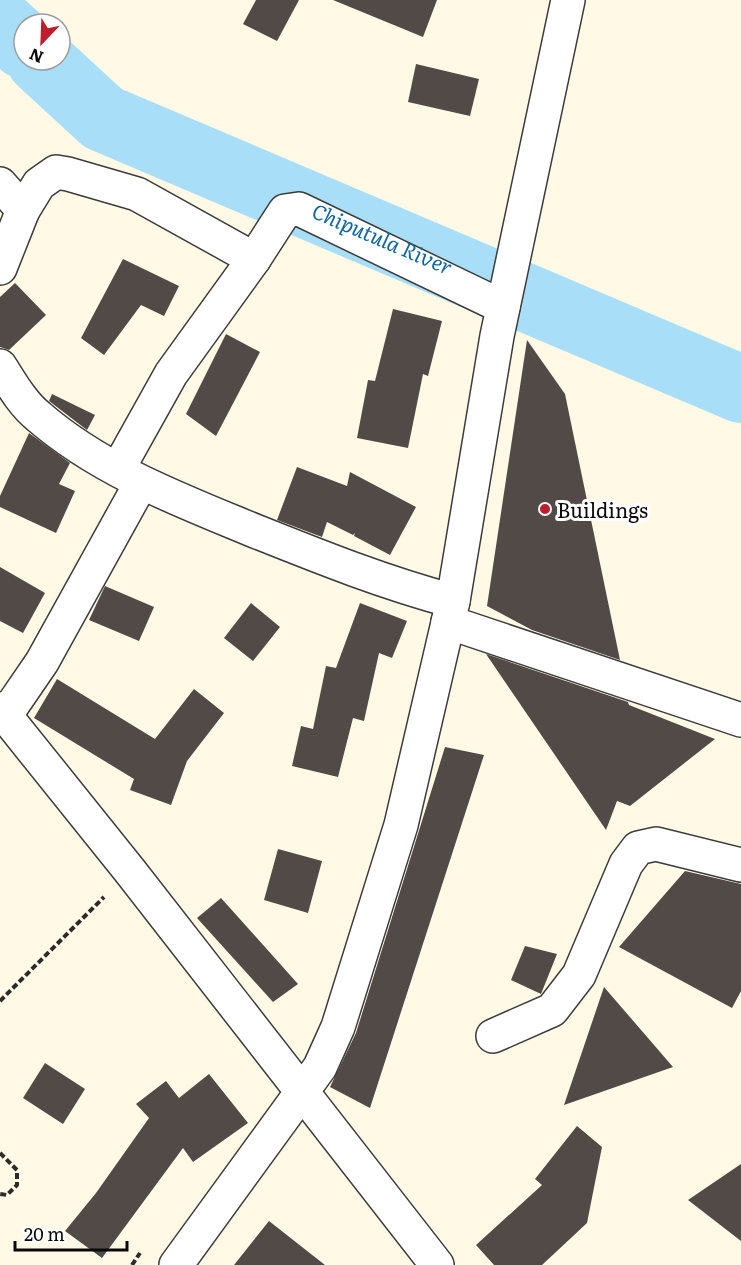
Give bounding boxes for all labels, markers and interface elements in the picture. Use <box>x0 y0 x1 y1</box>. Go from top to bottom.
north arrow <box>12 12 72 72</box>
text: N <box>25 43 47 70</box>
water label: Chiputula River <box>308 193 458 281</box>
place label: Buildings <box>557 494 648 524</box>
marker: Buildings <box>538 502 552 516</box>
scale bar <box>15 1214 128 1252</box>
text: 20 m <box>24 1220 65 1247</box>

